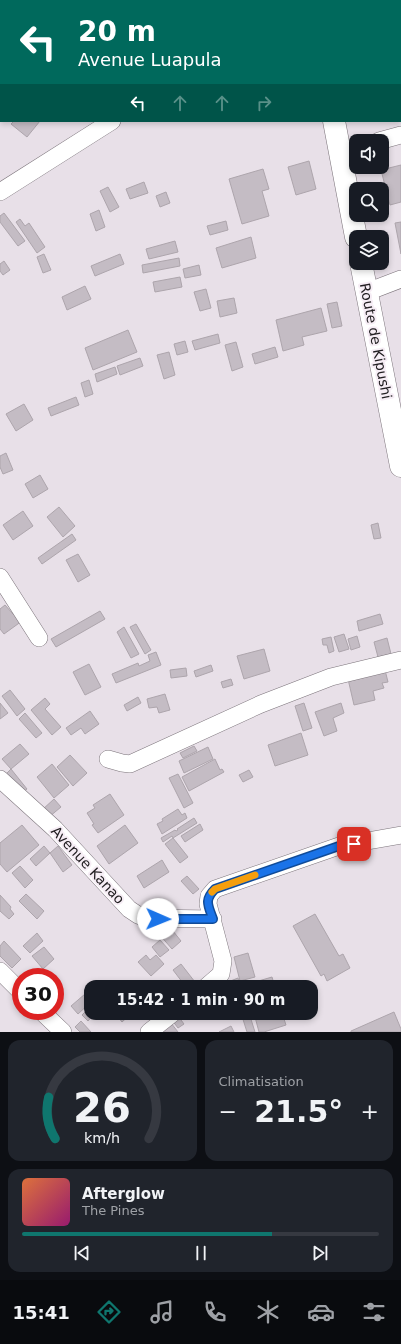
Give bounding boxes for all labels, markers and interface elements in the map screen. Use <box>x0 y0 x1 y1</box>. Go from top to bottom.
text: 20 m <box>78 15 156 48</box>
icon: left <box>12 16 64 68</box>
text: Avenue Luapula <box>78 49 222 70</box>
icon: left <box>127 92 149 114</box>
icon: ahead <box>169 92 191 114</box>
icon: ahead <box>211 92 233 114</box>
icon: right <box>253 92 275 114</box>
map controls <box>349 134 389 270</box>
button: sound <box>349 134 389 174</box>
button: search <box>349 182 389 222</box>
button: layers <box>349 230 389 270</box>
street label: Route de Kipushi <box>357 282 395 400</box>
street label: Avenue Kanao <box>48 823 128 907</box>
pin <box>337 827 371 861</box>
icon: arrive <box>343 833 365 855</box>
position arrow <box>137 898 179 940</box>
speed limit sign: 30 <box>12 968 64 1020</box>
text: 15:42 · 1 min · 90 m <box>117 991 285 1009</box>
text: Climatisation <box>219 1074 304 1089</box>
text: 26 <box>73 1082 131 1131</box>
text: 21.5° <box>254 1094 343 1129</box>
text: − <box>219 1099 237 1124</box>
text: + <box>361 1099 379 1124</box>
text: km/h <box>84 1129 120 1145</box>
text: Afterglow <box>82 1185 165 1203</box>
text: The Pines <box>82 1203 145 1218</box>
icon: previous <box>71 1242 93 1264</box>
icon: pause <box>190 1242 212 1264</box>
icon: next <box>309 1242 331 1264</box>
icon: directions <box>95 1298 123 1326</box>
icon: music <box>148 1298 176 1326</box>
icon: phone <box>201 1298 229 1326</box>
icon: climate <box>254 1298 282 1326</box>
icon: car <box>307 1298 335 1326</box>
icon: filters <box>360 1298 388 1326</box>
text: 15:41 <box>13 1302 70 1323</box>

